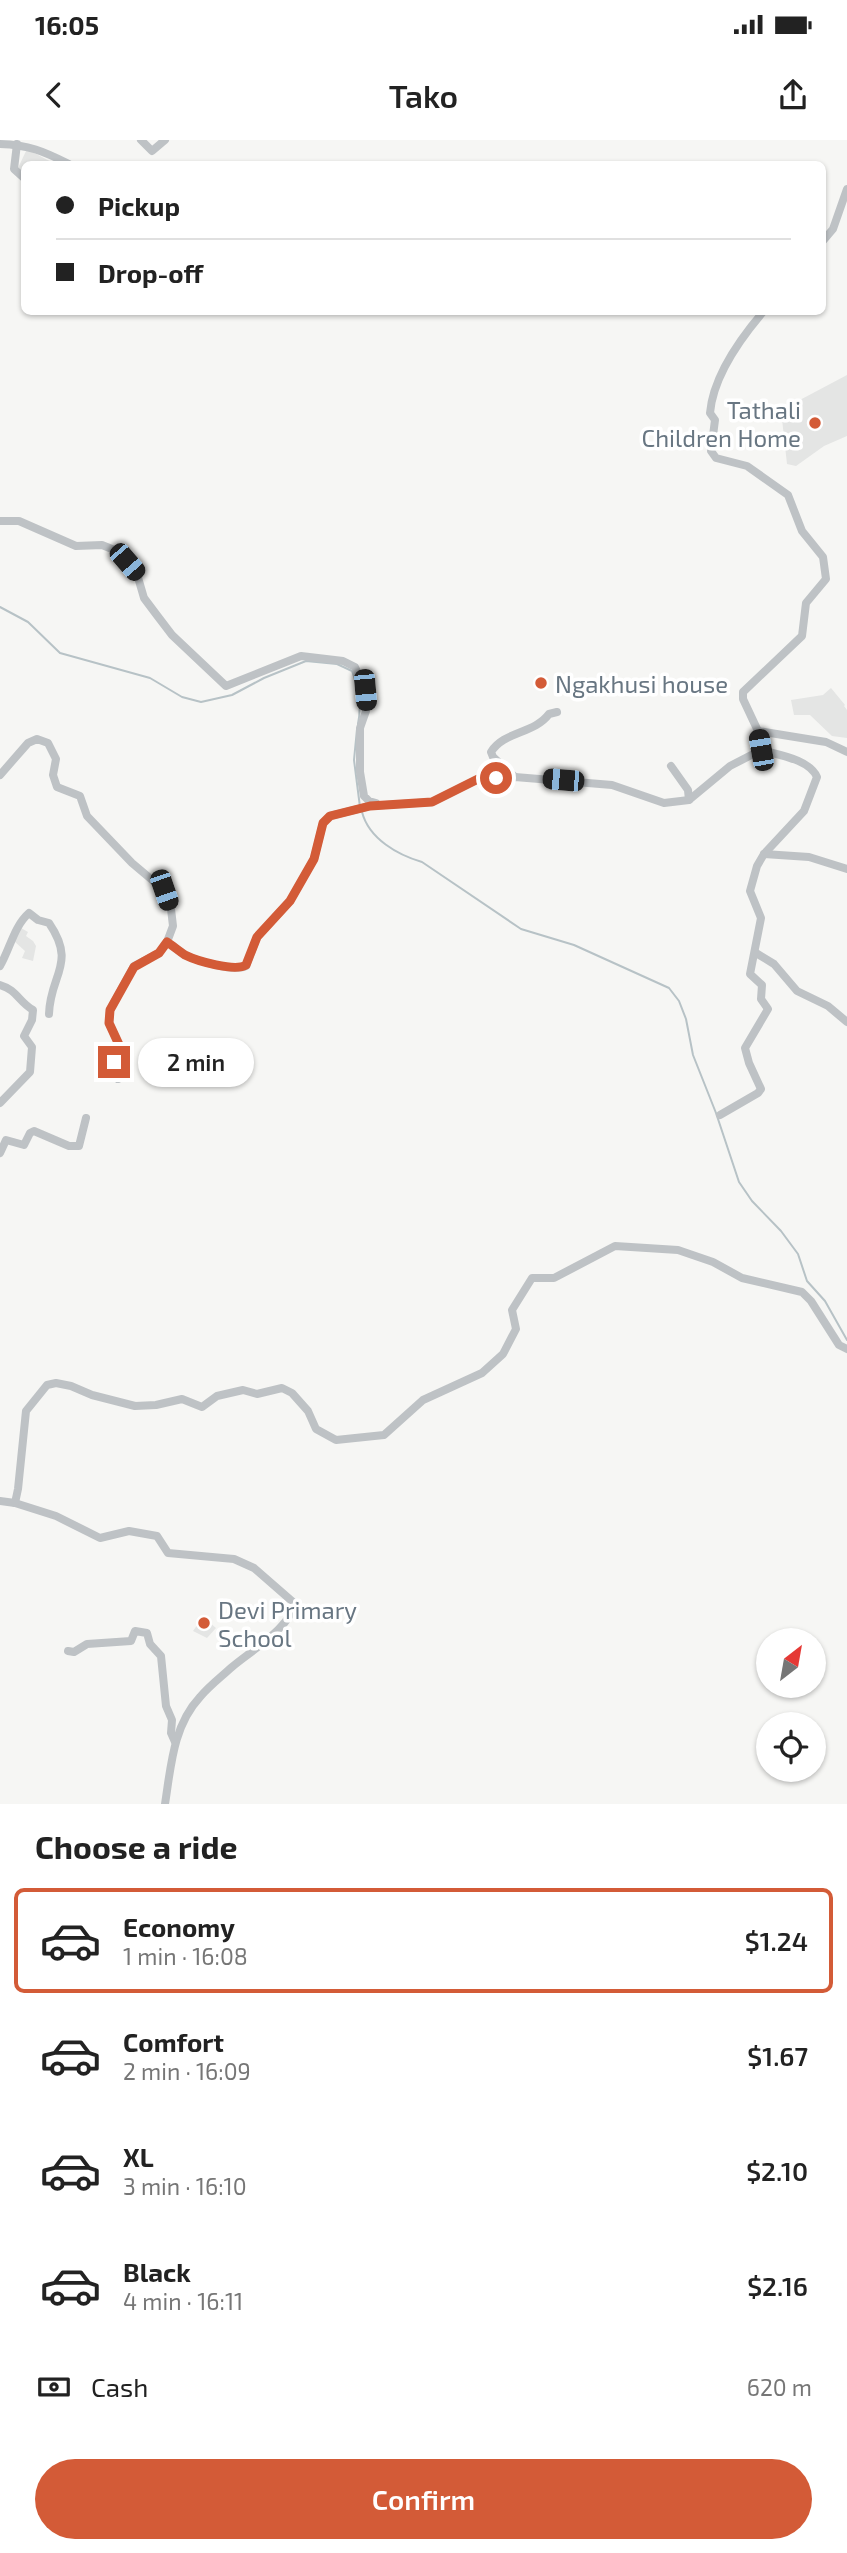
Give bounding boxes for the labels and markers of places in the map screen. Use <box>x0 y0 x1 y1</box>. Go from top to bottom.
place label: Tathali Children Home <box>641 395 801 452</box>
marker: Tathali Children Home <box>807 415 823 431</box>
place label: Ngakhusi house <box>555 669 728 698</box>
marker: Ngakhusi house <box>533 675 549 691</box>
place label: Devi Primary School <box>218 1595 357 1652</box>
marker: Devi Primary School <box>196 1615 212 1631</box>

